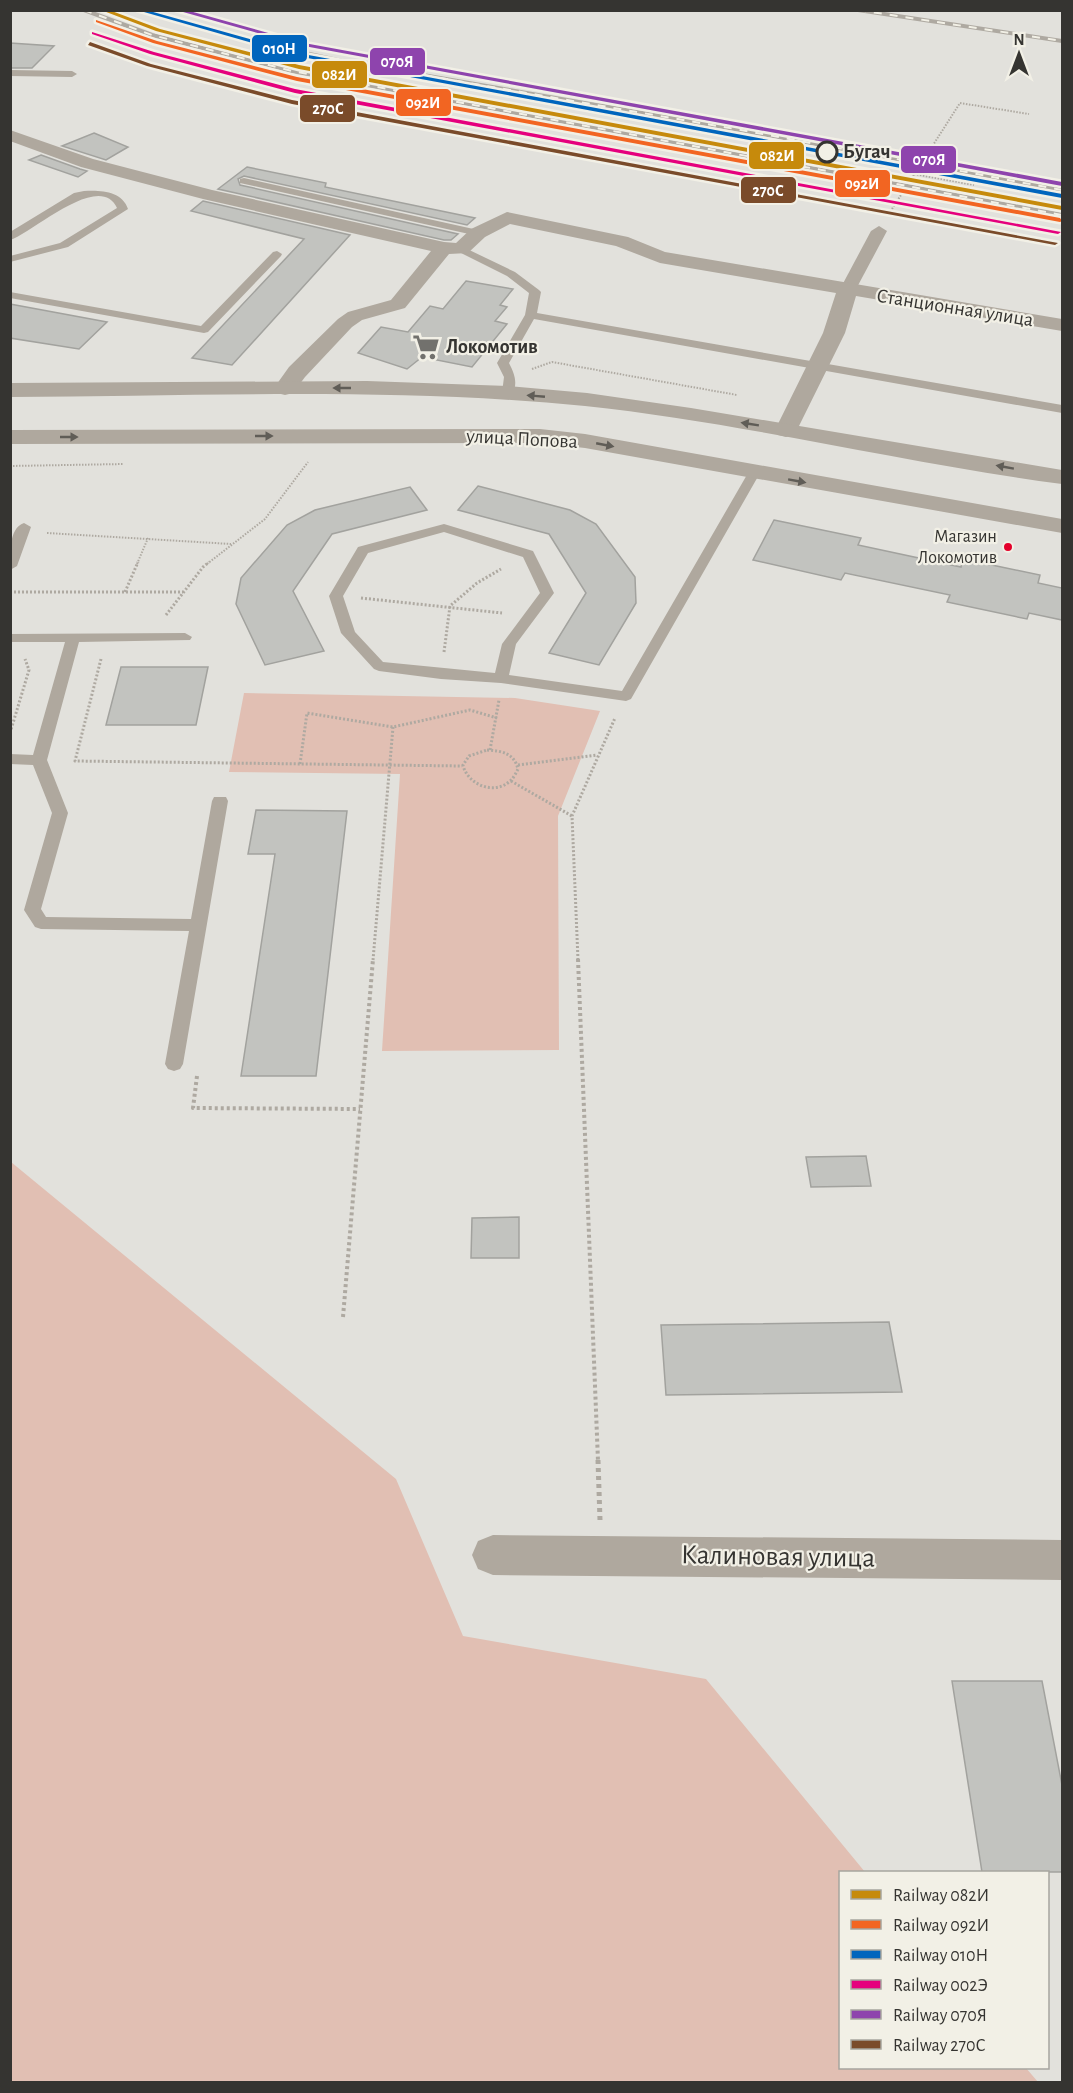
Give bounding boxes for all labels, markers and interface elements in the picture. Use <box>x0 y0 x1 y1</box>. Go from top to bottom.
north arrow <box>989 24 1049 84</box>
text: N <box>1013 32 1025 48</box>
line badge: 010Н <box>251 34 308 63</box>
text: 010Н <box>262 41 296 57</box>
line badge: 070Я <box>369 47 426 76</box>
text: 070Я <box>380 54 414 70</box>
line badge: 082И <box>311 60 368 89</box>
text: 082И <box>321 67 357 83</box>
line badge: 092И <box>395 88 452 117</box>
line badge: 270С <box>299 94 356 123</box>
text: 092И <box>406 95 441 111</box>
text: 270С <box>312 101 344 117</box>
line badge: 082И <box>748 141 805 170</box>
marker: Бугач <box>816 141 838 163</box>
place label: Бугач <box>843 142 891 162</box>
line badge: 070Я <box>900 145 957 174</box>
text: 082И <box>759 148 795 164</box>
text: 070Я <box>912 152 946 168</box>
line badge: 092И <box>834 169 891 198</box>
line badge: 270С <box>740 176 797 204</box>
text: 092И <box>845 176 880 192</box>
text: 270С <box>752 183 784 199</box>
street label: Станционная улица <box>875 286 1035 330</box>
supermarket icon: Локомотив <box>411 332 441 362</box>
place label: Локомотив <box>446 337 538 357</box>
one-way arrow <box>332 383 351 393</box>
one-way arrow <box>527 391 546 400</box>
one-way arrow <box>741 420 760 429</box>
street label: улица Попова <box>465 426 578 452</box>
one-way arrow <box>254 431 273 441</box>
one-way arrow <box>59 432 78 441</box>
one-way arrow <box>596 441 615 450</box>
one-way arrow <box>995 463 1014 472</box>
one-way arrow <box>788 476 807 485</box>
place label: Магазин Локомотив <box>918 528 997 567</box>
marker: Магазин Локомотив <box>1002 541 1014 553</box>
street label: Калиновая улица <box>681 1541 876 1573</box>
legend <box>839 1871 1049 2069</box>
text: Railway 082И <box>893 1887 989 1905</box>
text: Railway 092И <box>893 1917 989 1935</box>
text: Railway 010Н <box>893 1947 988 1965</box>
text: Railway 002Э <box>893 1977 988 1995</box>
text: Railway 070Я <box>893 2007 987 2025</box>
text: Railway 270С <box>893 2037 986 2055</box>

